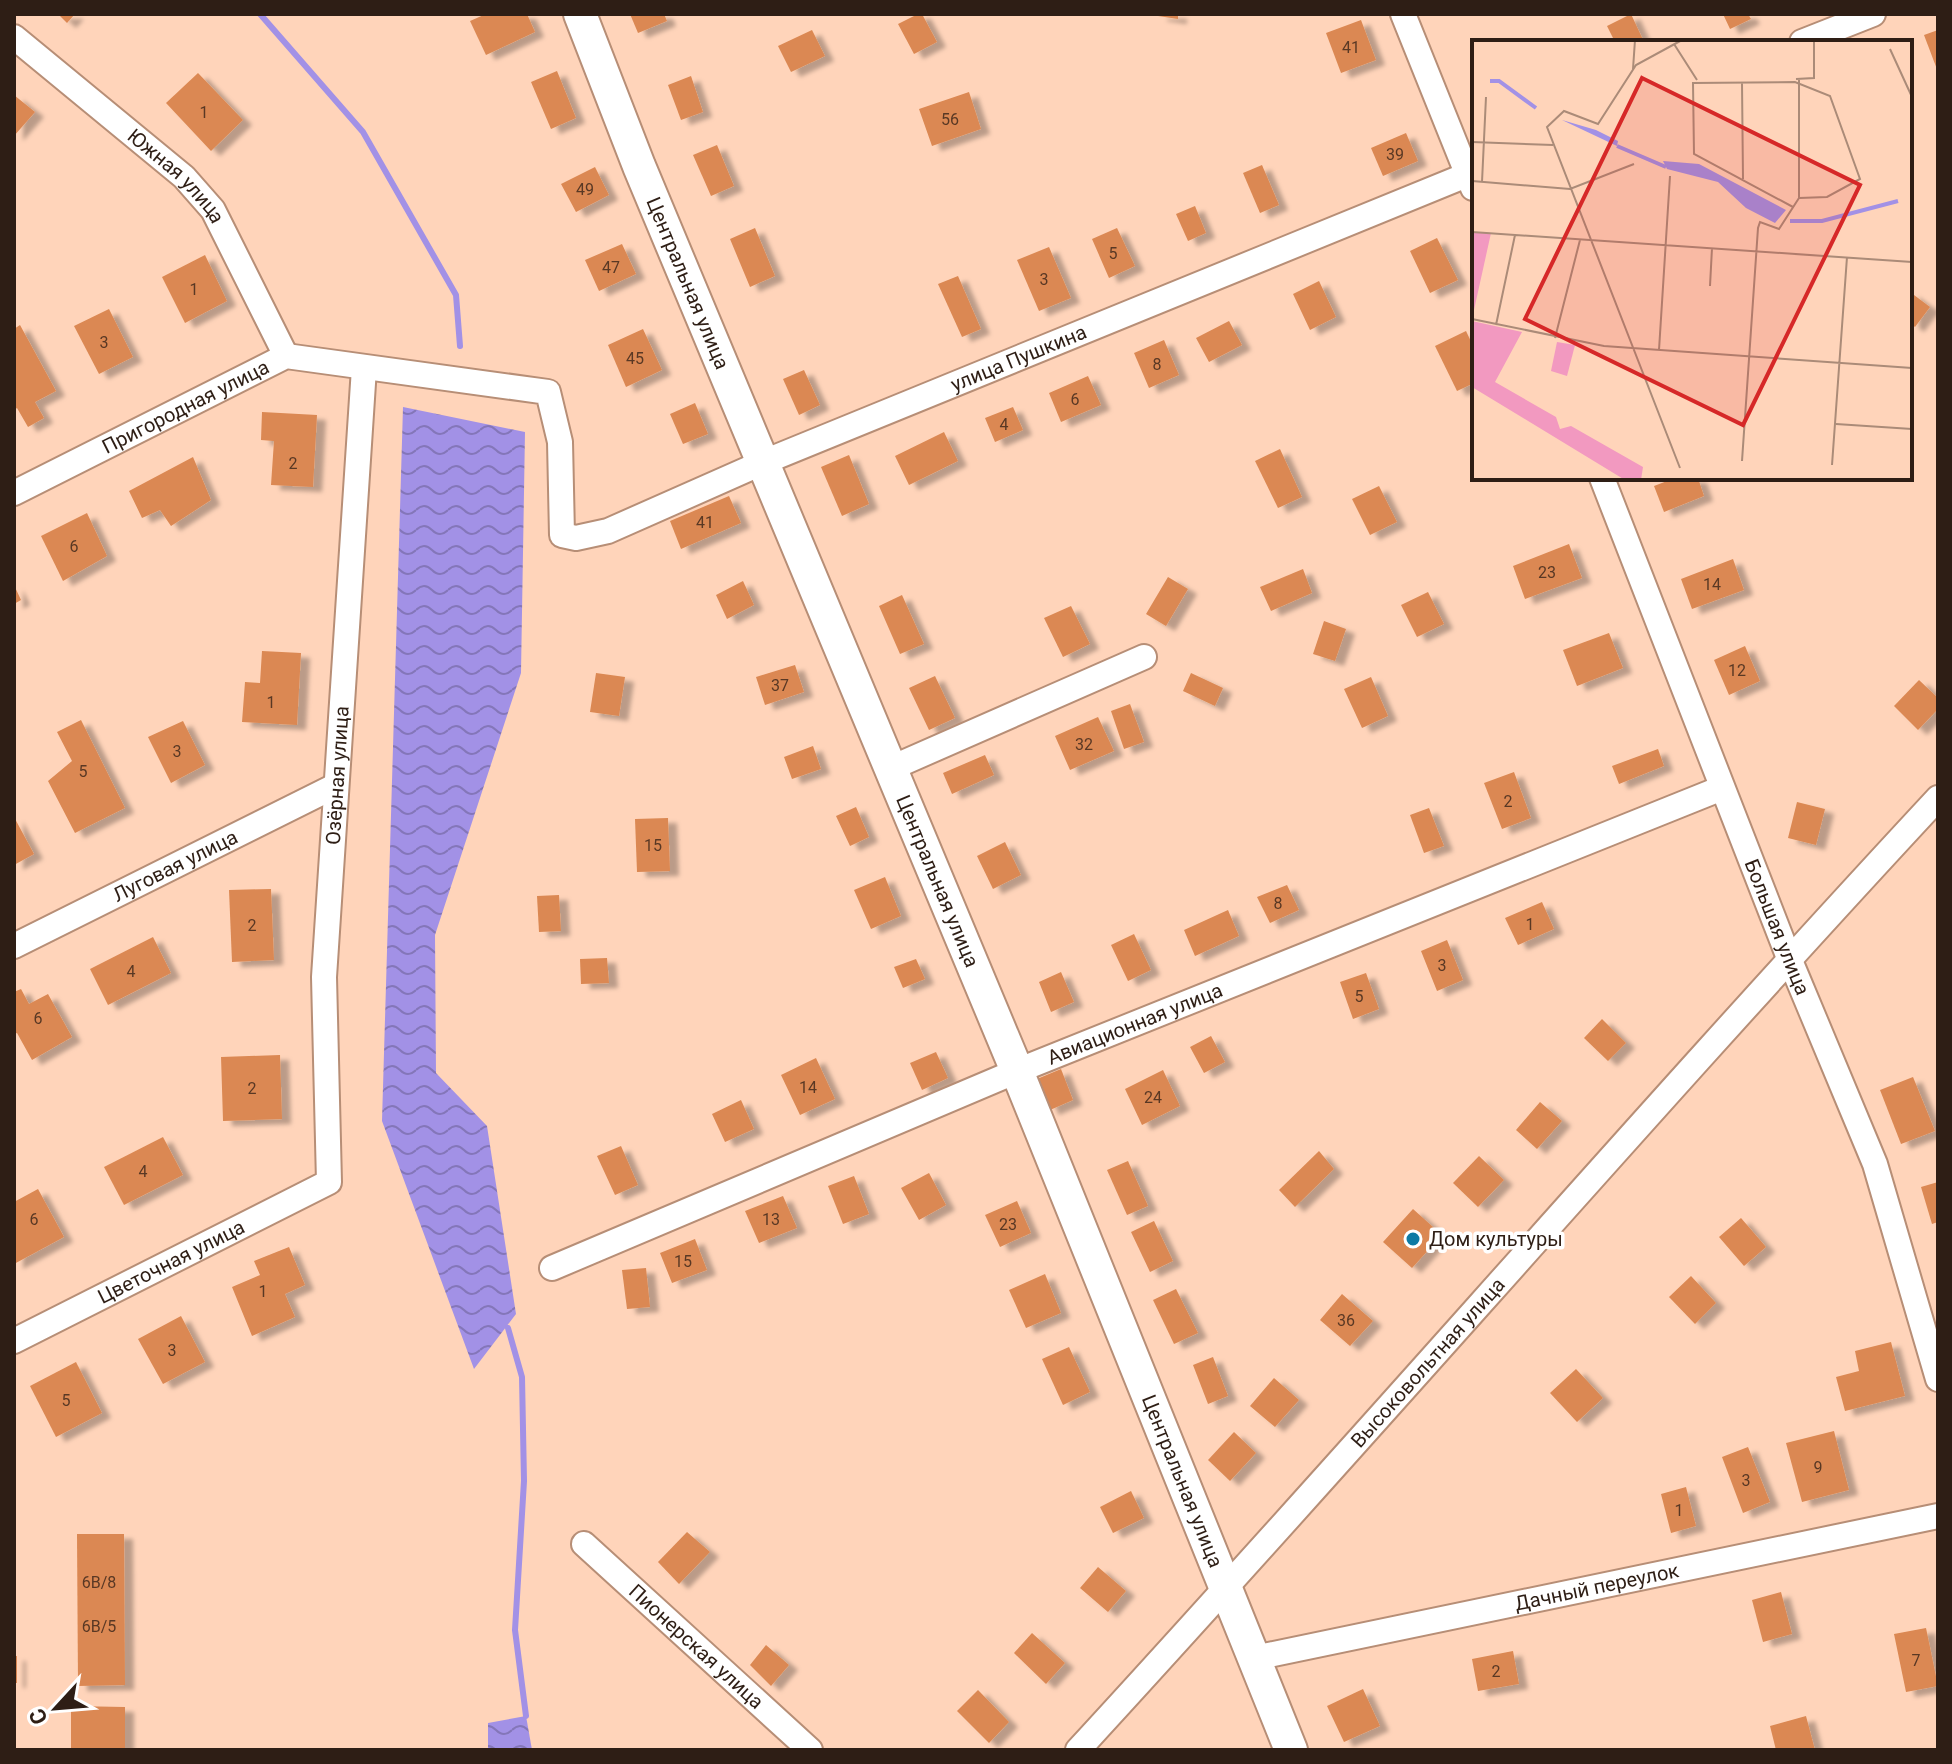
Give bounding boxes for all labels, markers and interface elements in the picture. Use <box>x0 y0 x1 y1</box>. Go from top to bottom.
house number: 41 <box>1342 38 1360 57</box>
inset map <box>1472 40 1912 480</box>
house number: 1 <box>200 103 209 122</box>
house number: 56 <box>941 110 959 129</box>
street label: Южная улица <box>123 124 230 227</box>
house number: 39 <box>1386 145 1404 164</box>
house number: 49 <box>576 180 594 199</box>
street label: Центральная улица <box>641 193 735 373</box>
house number: 5 <box>1109 244 1118 263</box>
house number: 47 <box>602 258 620 277</box>
house number: 3 <box>1040 270 1049 289</box>
house number: 1 <box>190 280 199 299</box>
street label: улица Пушкина <box>947 320 1090 397</box>
house number: 3 <box>100 333 109 352</box>
house number: 45 <box>626 349 644 368</box>
street label: Пригородная улица <box>98 355 273 459</box>
house number: 8 <box>1153 355 1162 374</box>
house number: 6 <box>1071 390 1080 409</box>
house number: 4 <box>1000 415 1009 434</box>
house number: 2 <box>289 454 298 473</box>
house number: 41 <box>696 513 714 532</box>
house number: 6 <box>70 537 79 556</box>
house number: 23 <box>1538 563 1556 582</box>
house number: 14 <box>1703 575 1721 594</box>
house number: 12 <box>1728 661 1746 680</box>
house number: 37 <box>771 676 789 695</box>
house number: 1 <box>267 693 276 712</box>
street label: Озёрная улица <box>321 705 354 846</box>
house number: 32 <box>1075 735 1093 754</box>
house number: 3 <box>173 742 182 761</box>
house number: 5 <box>79 762 88 781</box>
street label: Центральная улица <box>891 791 984 971</box>
house number: 2 <box>1504 792 1513 811</box>
street label: Луговая улица <box>109 825 242 907</box>
house number: 15 <box>644 836 662 855</box>
street label: Большая улица <box>1740 856 1815 999</box>
house number: 8 <box>1274 894 1283 913</box>
house number: 1 <box>1526 915 1535 934</box>
house number: 2 <box>248 916 257 935</box>
house number: 3 <box>1438 956 1447 975</box>
house number: 4 <box>127 962 136 981</box>
street label: Авиационная улица <box>1044 978 1226 1070</box>
house number: 5 <box>1355 987 1364 1006</box>
house number: 6 <box>34 1009 43 1028</box>
house number: 14 <box>799 1078 817 1097</box>
house number: 2 <box>248 1079 257 1098</box>
house number: 24 <box>1144 1088 1162 1107</box>
house number: 4 <box>139 1162 148 1181</box>
house number: 6 <box>30 1210 39 1229</box>
house number: 13 <box>762 1210 780 1229</box>
street label: Цветочная улица <box>94 1215 249 1309</box>
house number: 23 <box>999 1215 1017 1234</box>
place label: Дом культуры <box>1429 1227 1563 1251</box>
marker: Дом культуры <box>1404 1230 1422 1248</box>
house number: 15 <box>674 1252 692 1271</box>
street label: Высоковольтная улица <box>1346 1273 1510 1452</box>
house number: 1 <box>259 1282 268 1301</box>
house number: 36 <box>1337 1311 1355 1330</box>
house number: 3 <box>168 1341 177 1360</box>
house number: 5 <box>62 1391 71 1410</box>
street label: Центральная улица <box>1137 1391 1228 1571</box>
house number: 9 <box>1814 1458 1823 1477</box>
house number: 3 <box>1742 1471 1751 1490</box>
house number: 1 <box>1675 1501 1684 1520</box>
street label: Дачный переулок <box>1512 1558 1681 1616</box>
house number: 6В/8 <box>82 1573 116 1592</box>
street label: Пионерская улица <box>624 1579 769 1714</box>
house number: 6В/5 <box>82 1617 116 1636</box>
house number: 7 <box>1912 1651 1921 1670</box>
house number: 2 <box>1492 1662 1501 1681</box>
north arrow <box>16 1668 96 1748</box>
text: С <box>24 1705 53 1729</box>

